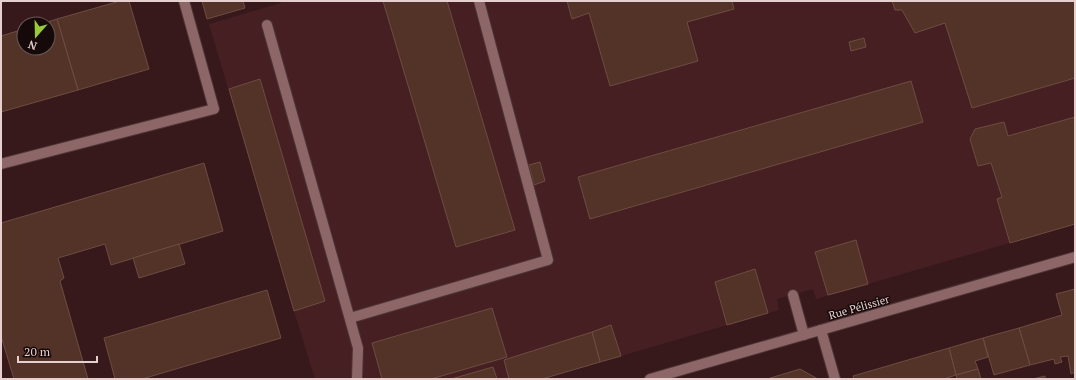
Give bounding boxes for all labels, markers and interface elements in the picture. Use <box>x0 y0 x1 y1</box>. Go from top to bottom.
north arrow <box>16 16 56 56</box>
text: N <box>26 37 39 53</box>
street label: Rue Pélissier <box>827 291 892 322</box>
scale bar <box>18 338 97 364</box>
text: 20 m <box>24 344 51 359</box>

